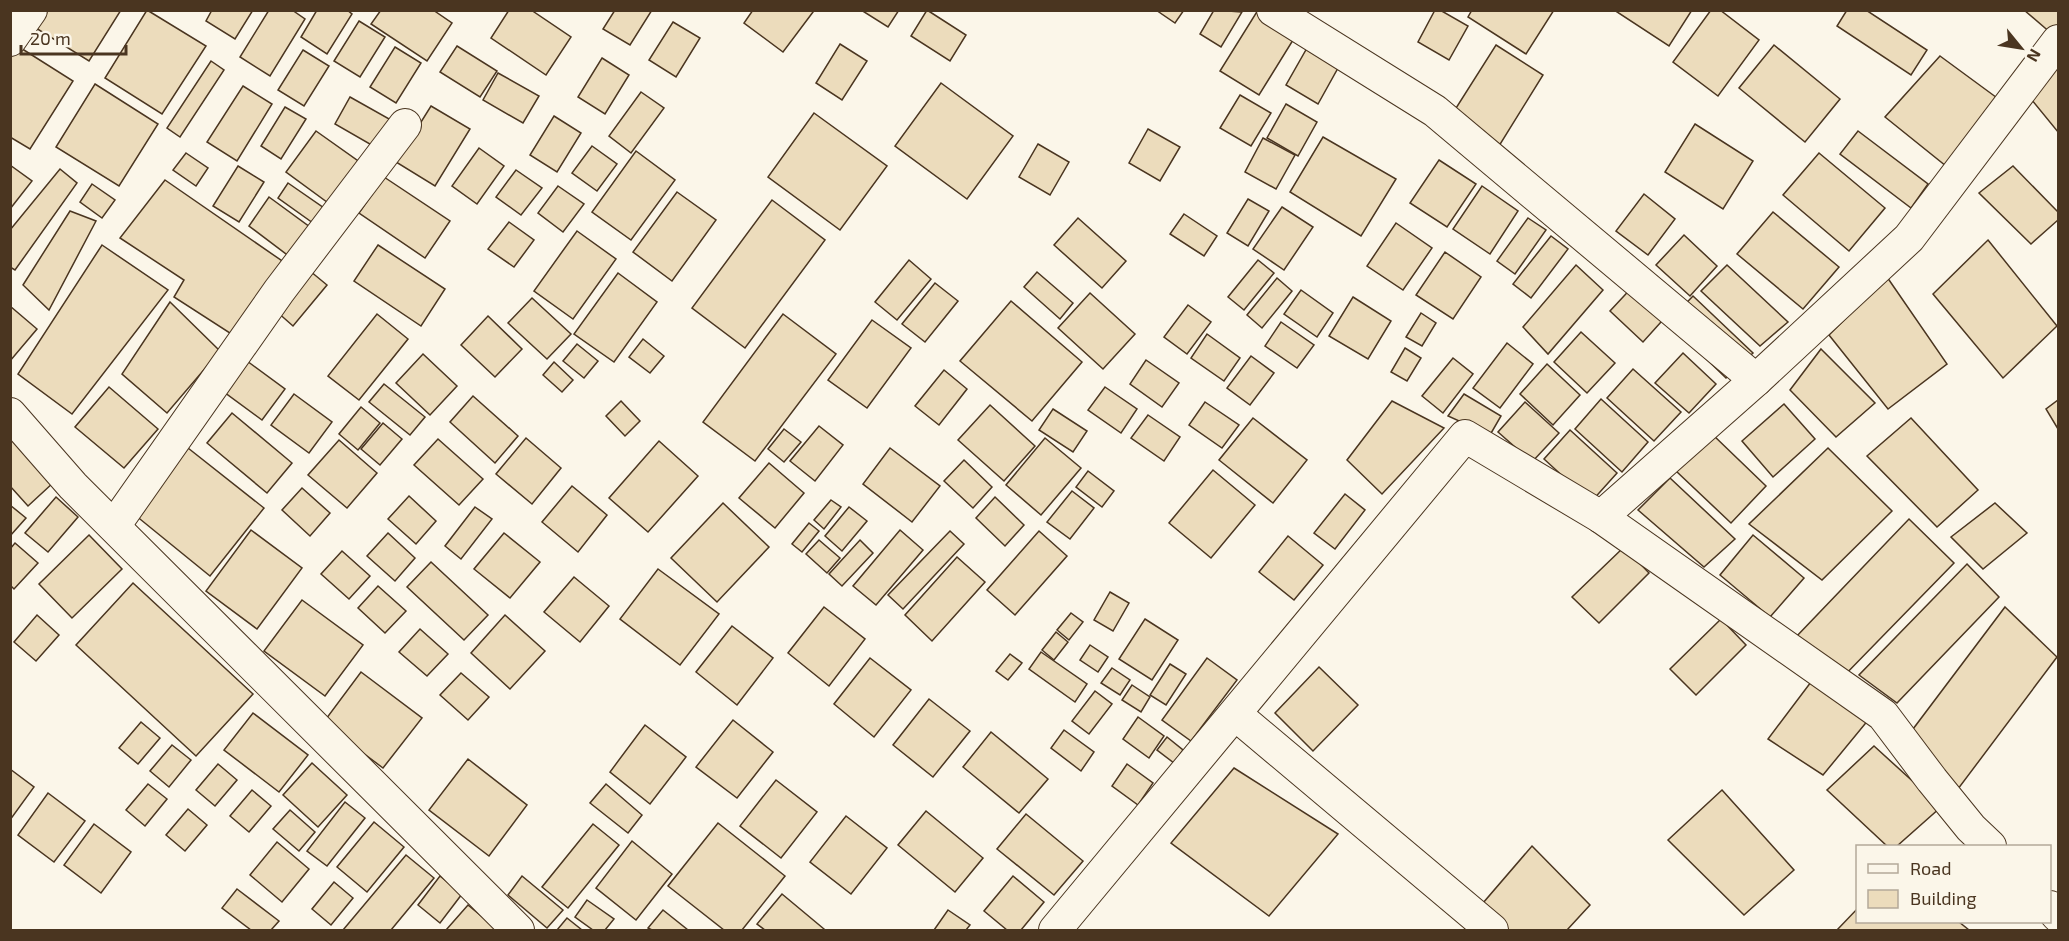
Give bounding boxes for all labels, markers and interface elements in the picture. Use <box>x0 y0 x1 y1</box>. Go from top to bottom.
scale bar <box>21 18 126 56</box>
north arrow <box>1991 18 2051 78</box>
text: 20 m <box>30 27 71 49</box>
text: N <box>2023 46 2046 66</box>
legend <box>1856 845 2051 923</box>
text: Road <box>1910 857 1951 879</box>
text: Building <box>1910 887 1977 909</box>

